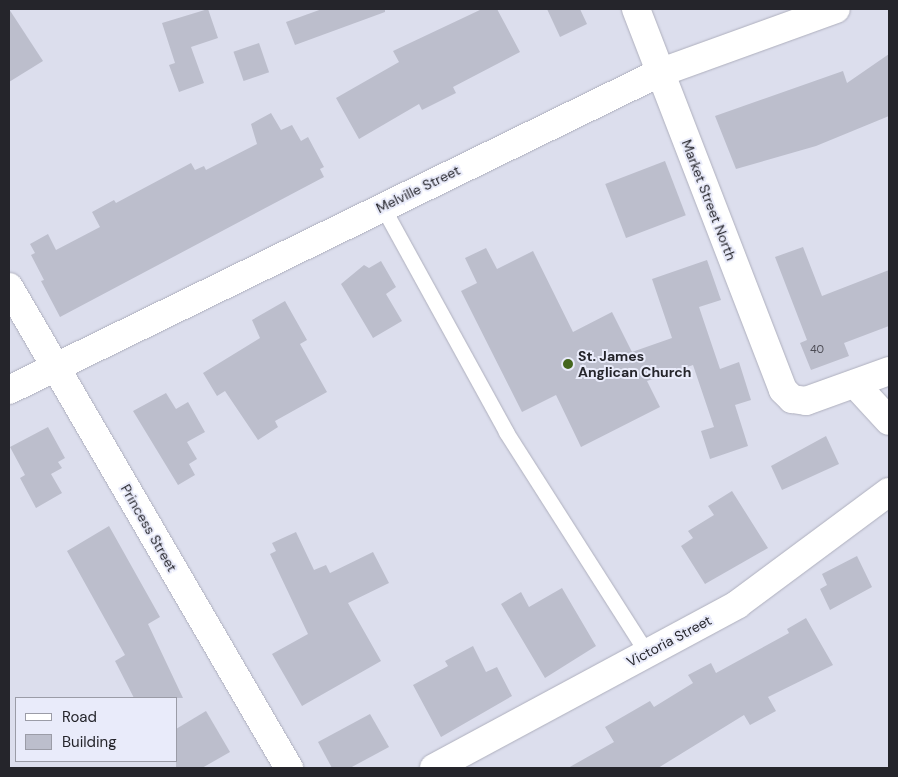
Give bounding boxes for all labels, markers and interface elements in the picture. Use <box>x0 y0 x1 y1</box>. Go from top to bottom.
street label: Market Street North <box>678 137 740 263</box>
street label: Melville Street <box>373 161 463 217</box>
house number: 40 <box>810 342 824 356</box>
place label: St. James Anglican Church <box>578 348 691 381</box>
marker: St. James Anglican Church <box>562 358 574 370</box>
street label: Princess Street <box>117 481 181 575</box>
street label: Victoria Street <box>624 612 714 670</box>
legend <box>15 697 178 762</box>
text: Road <box>62 707 97 727</box>
text: Building <box>62 732 117 752</box>

